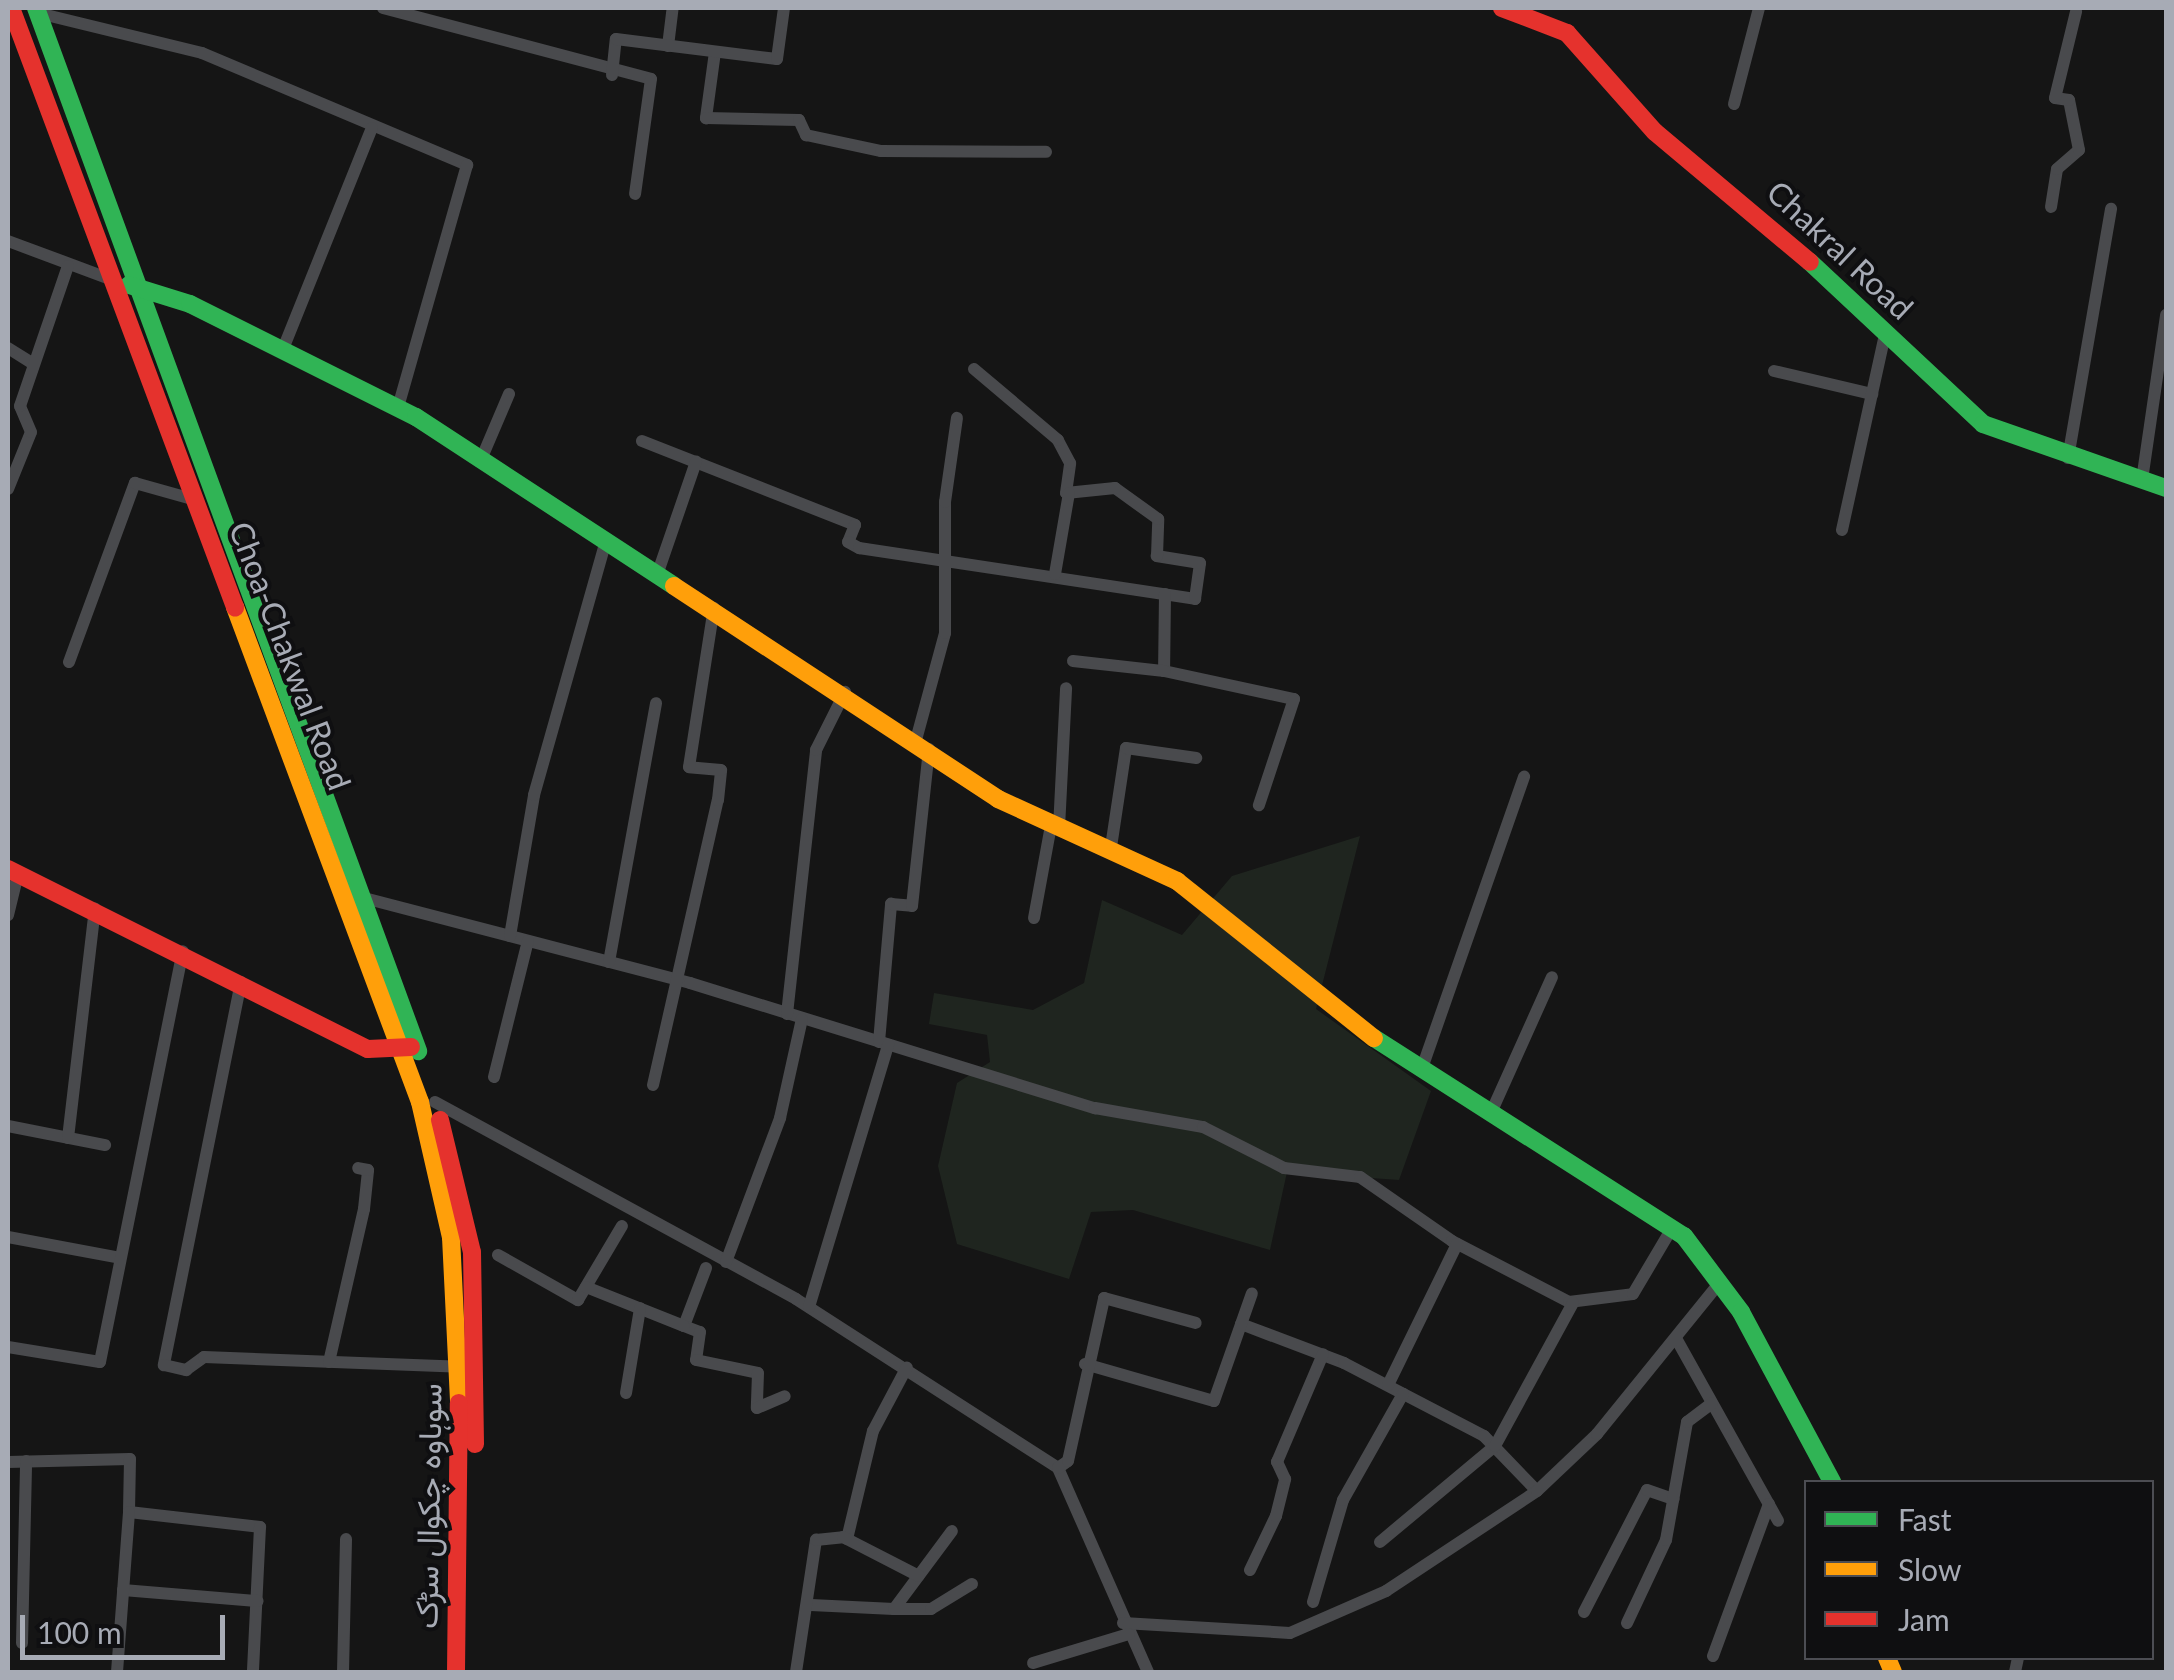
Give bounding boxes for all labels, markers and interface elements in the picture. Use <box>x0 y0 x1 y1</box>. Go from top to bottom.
street label: Chakral Road <box>1759 173 1921 327</box>
street label: Choa-Chakwal Road <box>221 516 359 796</box>
street label: سوہاوہ چکوال سڑک <box>407 1383 449 1629</box>
legend <box>1804 1480 2154 1660</box>
text: Fast <box>1898 1501 1952 1537</box>
text: Slow <box>1898 1551 1961 1587</box>
scale bar <box>25 1595 230 1657</box>
text: Jam <box>1898 1601 1950 1637</box>
text: 100 m <box>37 1614 122 1650</box>

